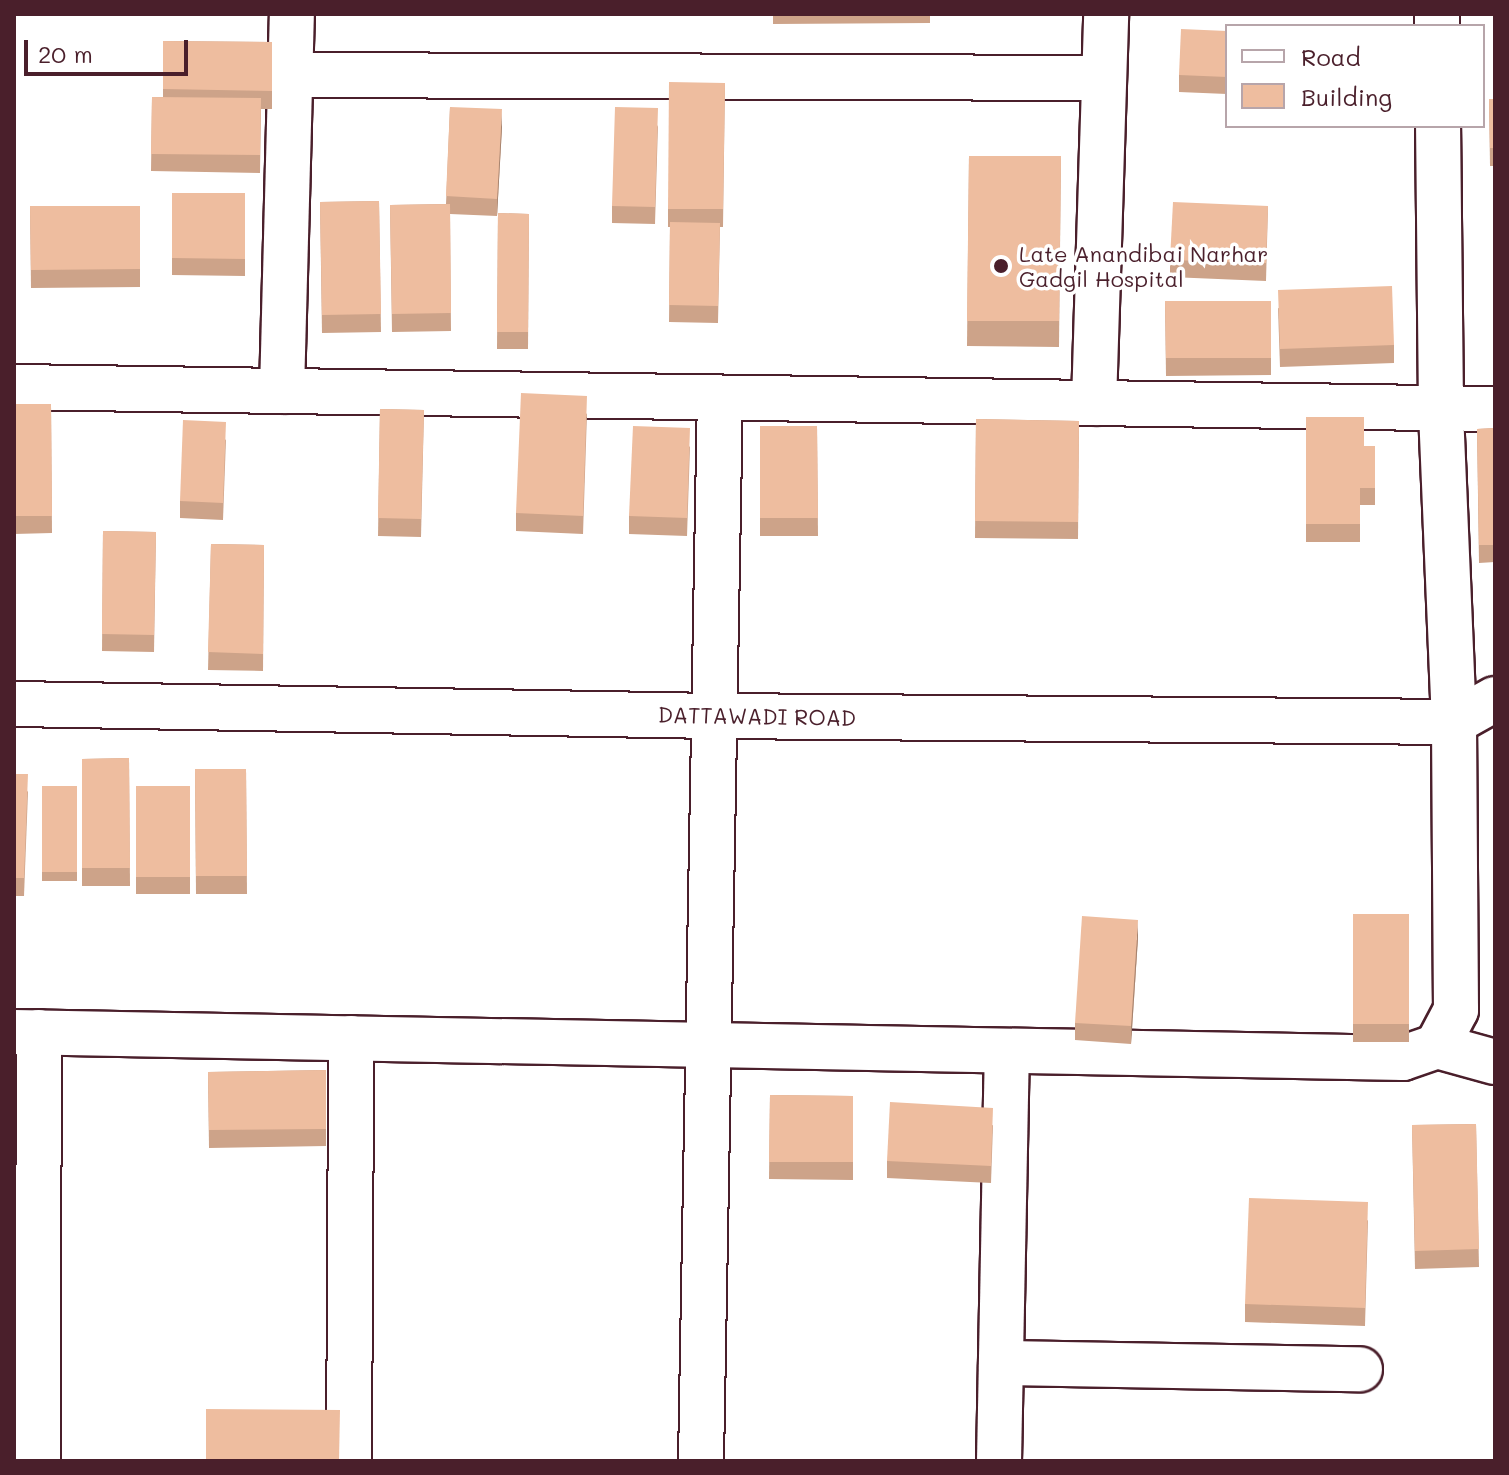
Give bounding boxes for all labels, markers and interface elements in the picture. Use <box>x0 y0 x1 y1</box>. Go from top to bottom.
scale bar <box>28 24 192 74</box>
legend <box>1225 24 1485 128</box>
text: 20 m <box>38 38 93 69</box>
text: Road <box>1301 41 1361 72</box>
text: Building <box>1301 81 1392 112</box>
place label: Late Anandibai Narhar Gadgil Hospital <box>1019 240 1268 292</box>
marker: Late Anandibai Narhar Gadgil Hospital <box>990 255 1012 277</box>
street label: DATTAWADI ROAD <box>658 701 856 731</box>

